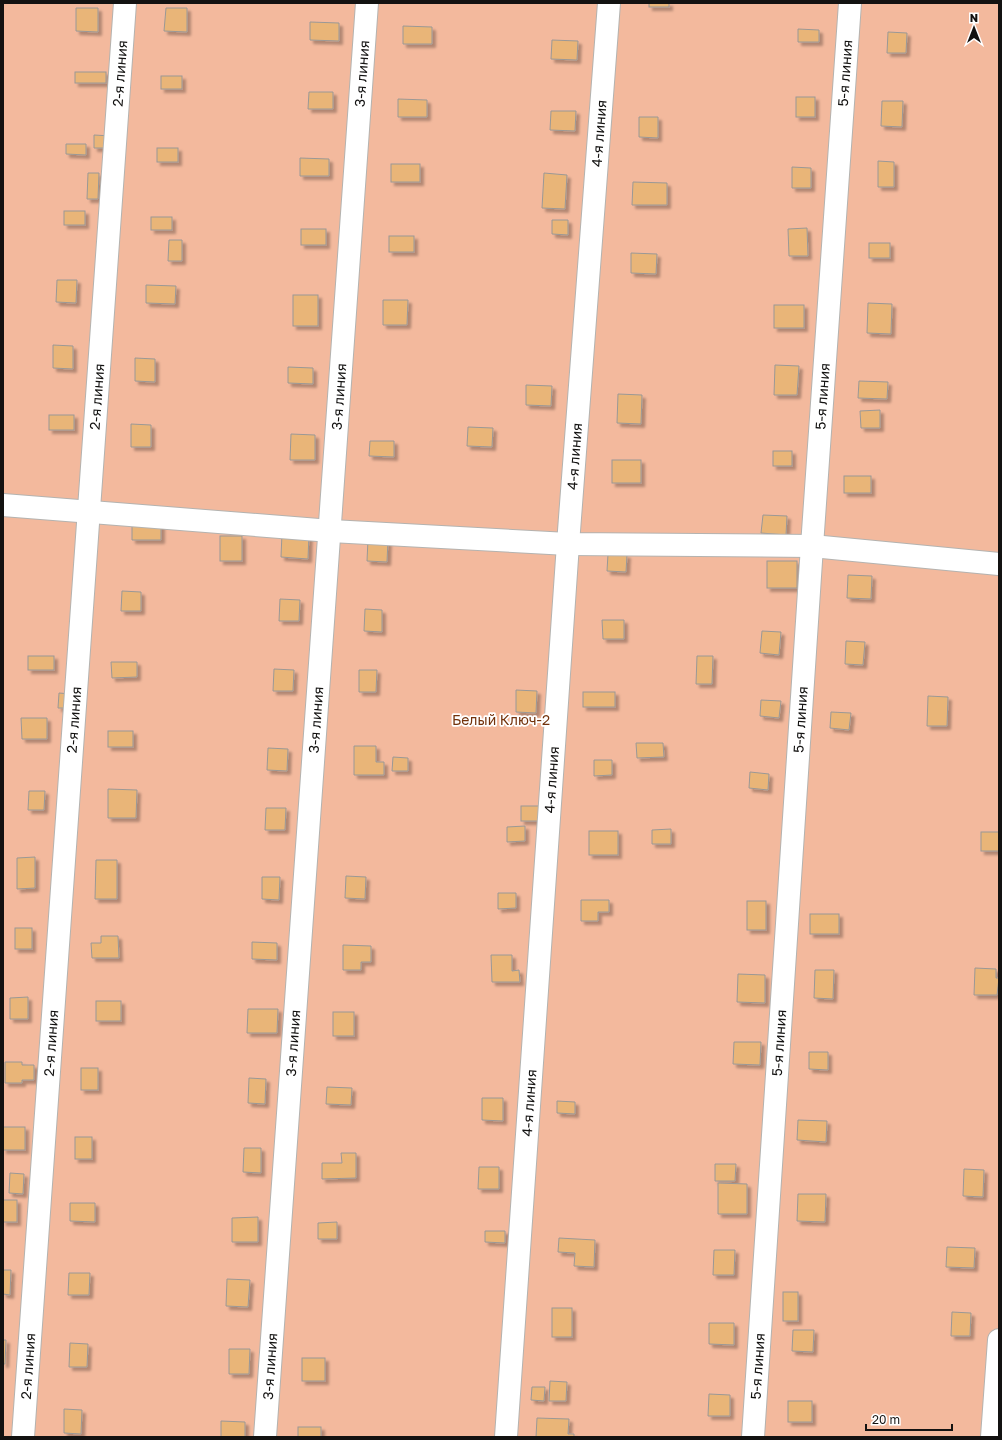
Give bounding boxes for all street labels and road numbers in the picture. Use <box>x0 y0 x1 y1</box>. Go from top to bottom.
street label: 3-я линия <box>351 39 372 107</box>
street label: 5-я линия <box>834 39 855 107</box>
street label: 2-я линия <box>109 40 130 107</box>
street label: 4-я линия <box>588 99 610 167</box>
street label: 5-я линия <box>811 362 833 430</box>
street label: 2-я линия <box>86 363 107 430</box>
street label: 3-я линия <box>328 363 349 431</box>
street label: 4-я линия <box>563 422 585 491</box>
street label: 2-я линия <box>63 686 84 754</box>
street label: 3-я линия <box>305 686 326 754</box>
street label: 5-я линия <box>789 686 811 753</box>
street label: 4-я линия <box>540 745 562 814</box>
street label: 2-я линия <box>40 1009 61 1077</box>
street label: 3-я линия <box>282 1009 303 1077</box>
street label: 5-я линия <box>768 1009 789 1077</box>
street label: 4-я линия <box>518 1069 540 1137</box>
street label: 2-я линия <box>17 1332 38 1400</box>
street label: 3-я линия <box>259 1332 280 1400</box>
street label: 5-я линия <box>747 1332 768 1400</box>

